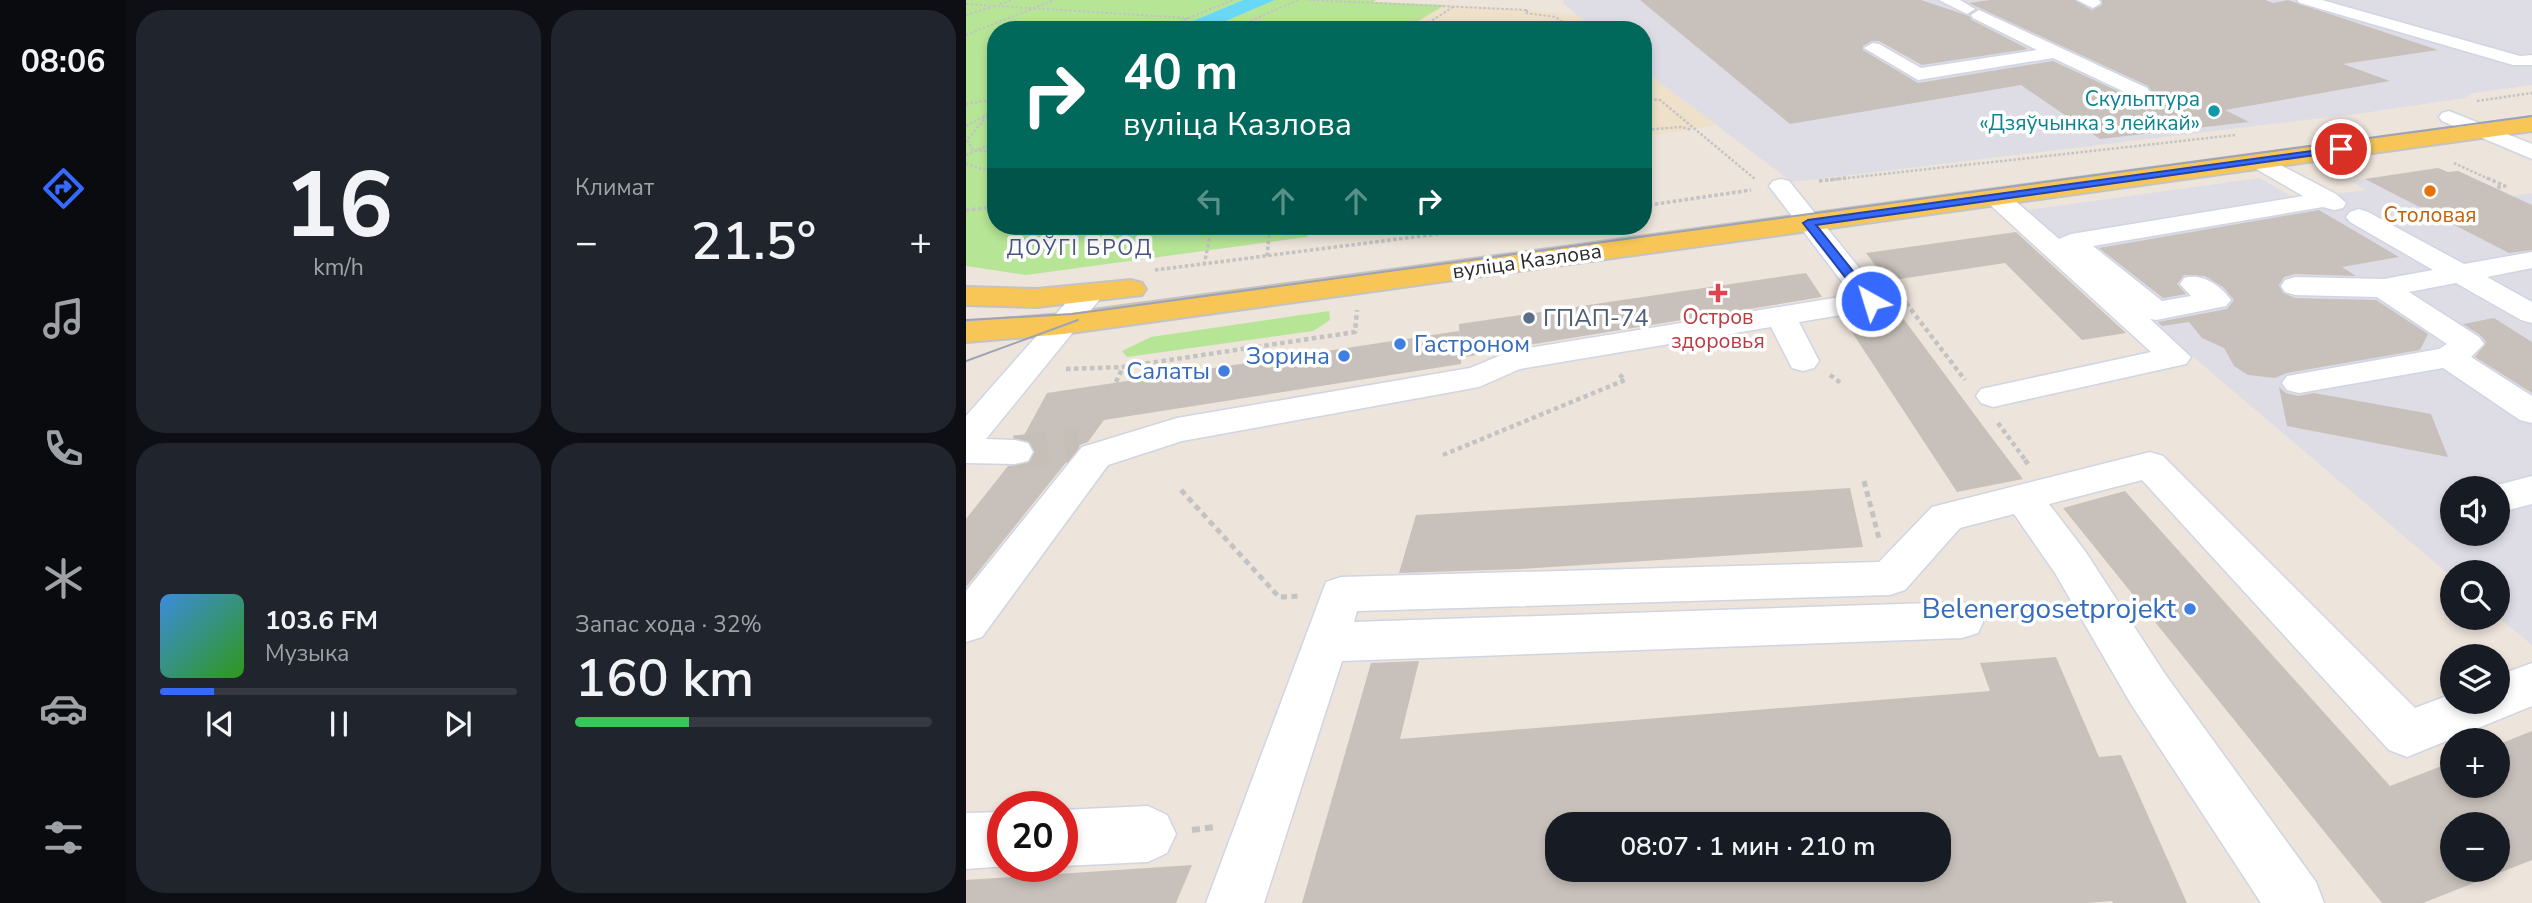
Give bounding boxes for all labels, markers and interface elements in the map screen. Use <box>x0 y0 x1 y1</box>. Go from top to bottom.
text: 40 m <box>1123 39 1238 106</box>
text: 08:06 <box>21 40 105 83</box>
icon: right <box>1008 49 1099 140</box>
place label: Скульптура «Дзяўчынка з лейкай» <box>1979 85 2200 137</box>
text: вуліца Казлова <box>1123 103 1352 146</box>
marker: Скульптура «Дзяўчынка з лейкай» <box>2206 103 2222 119</box>
pin <box>2311 119 2371 179</box>
icon: arrive <box>2322 130 2360 168</box>
text: 16 <box>284 144 393 268</box>
icon: directions <box>39 164 88 213</box>
text: Климат <box>575 172 654 203</box>
icon: left <box>1191 182 1229 220</box>
icon: ahead <box>1264 182 1302 220</box>
icon: ahead <box>1337 182 1375 220</box>
icon: right <box>1410 182 1448 220</box>
marker: Столовая <box>2422 183 2438 199</box>
place label: Столовая <box>2383 201 2477 229</box>
text: 21.5° <box>691 206 816 277</box>
text: − <box>575 217 598 268</box>
text: + <box>909 217 932 268</box>
district label: ДОЎГІ БРОД <box>1007 234 1153 262</box>
street label: вуліца Казлова <box>1451 237 1603 285</box>
text: km/h <box>313 252 364 283</box>
position arrow <box>1834 264 1908 338</box>
marker: Остров здоровья <box>1710 285 1726 301</box>
icon: music <box>39 294 88 343</box>
place label: ГПАП-74 <box>1543 302 1649 334</box>
place label: Остров здоровья <box>1671 303 1765 355</box>
marker: ГПАП-74 <box>1521 310 1537 326</box>
place label: Гастроном <box>1414 328 1530 360</box>
marker: Гастроном <box>1392 336 1408 352</box>
place label: Зорина <box>1246 340 1330 372</box>
marker: Зорина <box>1336 348 1352 364</box>
place label: Салаты <box>1126 355 1210 387</box>
marker: Салаты <box>1216 363 1232 379</box>
icon: phone <box>39 424 88 473</box>
map controls <box>2440 476 2510 882</box>
button: sound <box>2440 476 2510 546</box>
icon: climate <box>39 554 88 603</box>
button: search <box>2440 560 2510 630</box>
place label: Belenergosetprojekt <box>1922 590 2176 628</box>
marker: Belenergosetprojekt <box>2182 601 2198 617</box>
text: 103.6 FM <box>265 603 378 638</box>
text: Запас хода · 32% <box>575 609 762 640</box>
text: Музыка <box>265 638 349 669</box>
text: 160 km <box>575 643 754 714</box>
button: layers <box>2440 644 2510 714</box>
icon: car <box>39 684 88 733</box>
icon: previous <box>201 705 239 743</box>
icon: pause <box>320 705 358 743</box>
icon: next <box>439 705 477 743</box>
button: + <box>2440 728 2510 798</box>
speed limit sign: 20 <box>987 791 1078 882</box>
button: − <box>2440 812 2510 882</box>
icon: filters <box>39 813 88 862</box>
text: 08:07 · 1 мин · 210 m <box>1620 829 1876 864</box>

